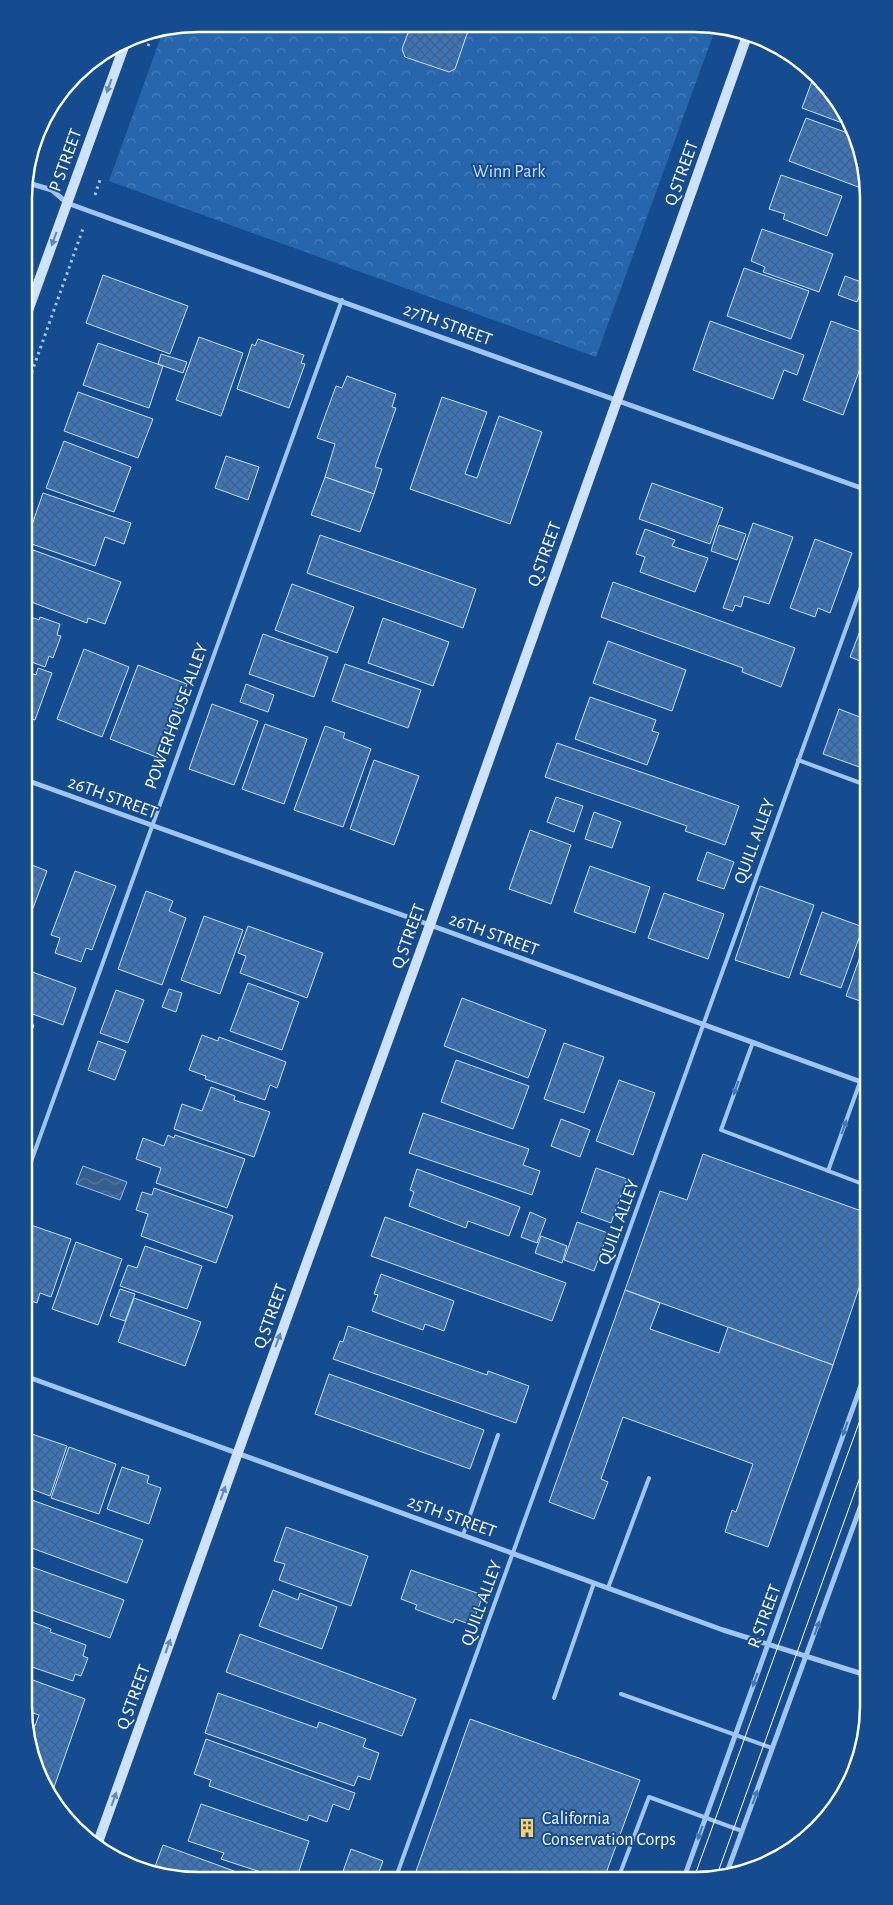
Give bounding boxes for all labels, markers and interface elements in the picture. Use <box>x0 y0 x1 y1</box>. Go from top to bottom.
one-way arrow <box>105 79 112 94</box>
street label: P STREET <box>46 126 86 194</box>
street label: Q STREET <box>662 138 702 208</box>
park label: Winn Park <box>473 163 546 181</box>
one-way arrow <box>50 232 58 247</box>
street label: 27TH STREET <box>401 301 495 349</box>
street label: Q STREET <box>525 519 565 589</box>
street label: POWERHOUSE ALLEY <box>142 641 212 792</box>
street label: 26TH STREET <box>65 773 160 823</box>
street label: QUILL ALLEY <box>731 796 779 886</box>
street label: Q STREET <box>389 901 429 971</box>
street label: 26TH STREET <box>446 910 541 960</box>
one-way arrow <box>732 1081 740 1096</box>
one-way arrow <box>841 1119 848 1134</box>
street label: QUILL ALLEY <box>595 1177 643 1267</box>
street label: Q STREET <box>251 1281 291 1351</box>
one-way arrow <box>274 1332 282 1347</box>
one-way arrow <box>841 1421 848 1436</box>
one-way arrow <box>219 1485 227 1500</box>
street label: 25TH STREET <box>405 1493 499 1541</box>
street label: QUILL ALLEY <box>458 1558 506 1648</box>
street label: R STREET <box>745 1582 785 1651</box>
one-way arrow <box>814 1620 821 1635</box>
one-way arrow <box>164 1638 172 1653</box>
street label: Q STREET <box>114 1662 154 1732</box>
one-way arrow <box>751 1673 758 1688</box>
one-way arrow <box>752 1789 759 1804</box>
one-way arrow <box>110 1791 118 1806</box>
place label: California Conservation Corps <box>542 1810 676 1849</box>
building icon: California Conservation Corps <box>516 1817 538 1839</box>
one-way arrow <box>696 1826 704 1841</box>

